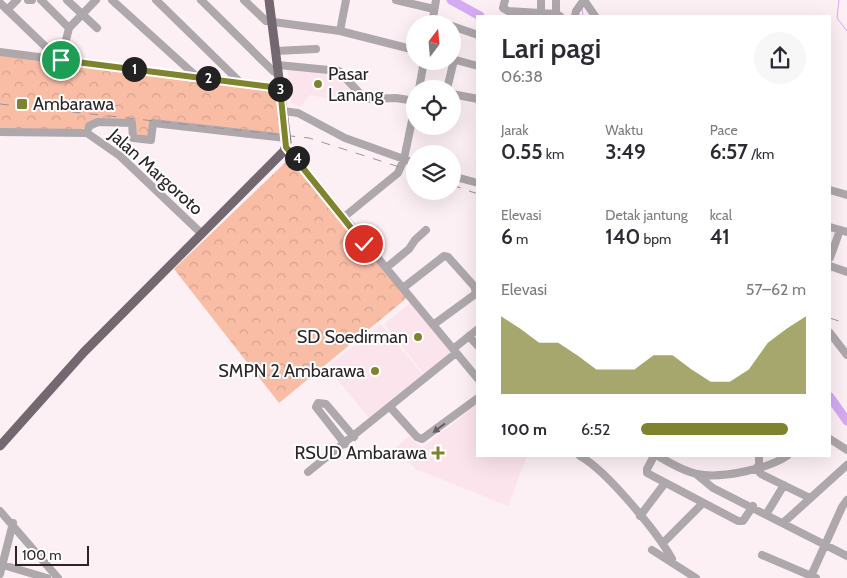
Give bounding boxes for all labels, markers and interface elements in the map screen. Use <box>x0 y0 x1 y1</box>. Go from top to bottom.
north arrow <box>406 15 461 70</box>
map controls <box>406 15 461 200</box>
text: Lari pagi <box>501 31 601 65</box>
button: share <box>754 32 806 84</box>
pin <box>40 39 82 81</box>
icon: arrive <box>47 46 75 74</box>
pin: 1 <box>122 56 146 82</box>
text: 1 <box>132 60 137 78</box>
place label: Pasar Lanang <box>328 63 384 106</box>
pin: 2 <box>196 66 220 90</box>
text: 06:38 <box>501 67 543 86</box>
text: 2 <box>205 69 212 87</box>
pin: 3 <box>268 76 292 102</box>
marker: Pasar Lanang <box>312 78 324 90</box>
text: 3 <box>277 80 284 98</box>
button: locate <box>406 80 461 135</box>
place label: Ambarawa <box>33 93 114 115</box>
marker: Ambarawa <box>15 97 29 111</box>
text: Jarak <box>501 121 528 139</box>
text: Waktu <box>605 121 643 139</box>
text: Pace <box>710 121 738 139</box>
street label: Jalan Margoroto <box>104 123 208 220</box>
text: 0.55 <box>501 139 543 164</box>
text: 3:49 <box>605 139 646 164</box>
text: 6:57 <box>710 139 748 164</box>
button: layers <box>406 145 461 200</box>
text: km <box>543 145 564 163</box>
text: /km <box>748 145 774 163</box>
pin: 4 <box>284 146 310 170</box>
text: 4 <box>293 149 302 167</box>
text: Elevasi <box>501 206 541 224</box>
text: Detak jantung <box>605 206 688 224</box>
text: kcal <box>710 206 732 224</box>
pin <box>343 223 385 265</box>
text: 6 <box>501 224 513 249</box>
text: 140 <box>605 224 640 249</box>
text: 41 <box>710 224 730 249</box>
icon: check <box>350 230 378 258</box>
text: m <box>513 230 528 248</box>
text: bpm <box>640 230 671 248</box>
text: Elevasi <box>501 280 547 299</box>
text: 57–62 m <box>746 280 806 299</box>
place label: SD Soedirman <box>297 326 408 348</box>
marker: SD Soedirman <box>412 331 424 343</box>
place label: SMPN 2 Ambarawa <box>218 360 365 382</box>
marker: SMPN 2 Ambarawa <box>369 365 381 377</box>
text: 100 m <box>501 420 547 439</box>
text: 6:52 <box>581 420 610 439</box>
one-way arrow <box>432 423 446 433</box>
place label: RSUD Ambarawa <box>294 442 427 464</box>
marker: RSUD Ambarawa <box>431 446 445 460</box>
scale bar <box>15 543 89 566</box>
text: 100 m <box>22 546 62 564</box>

